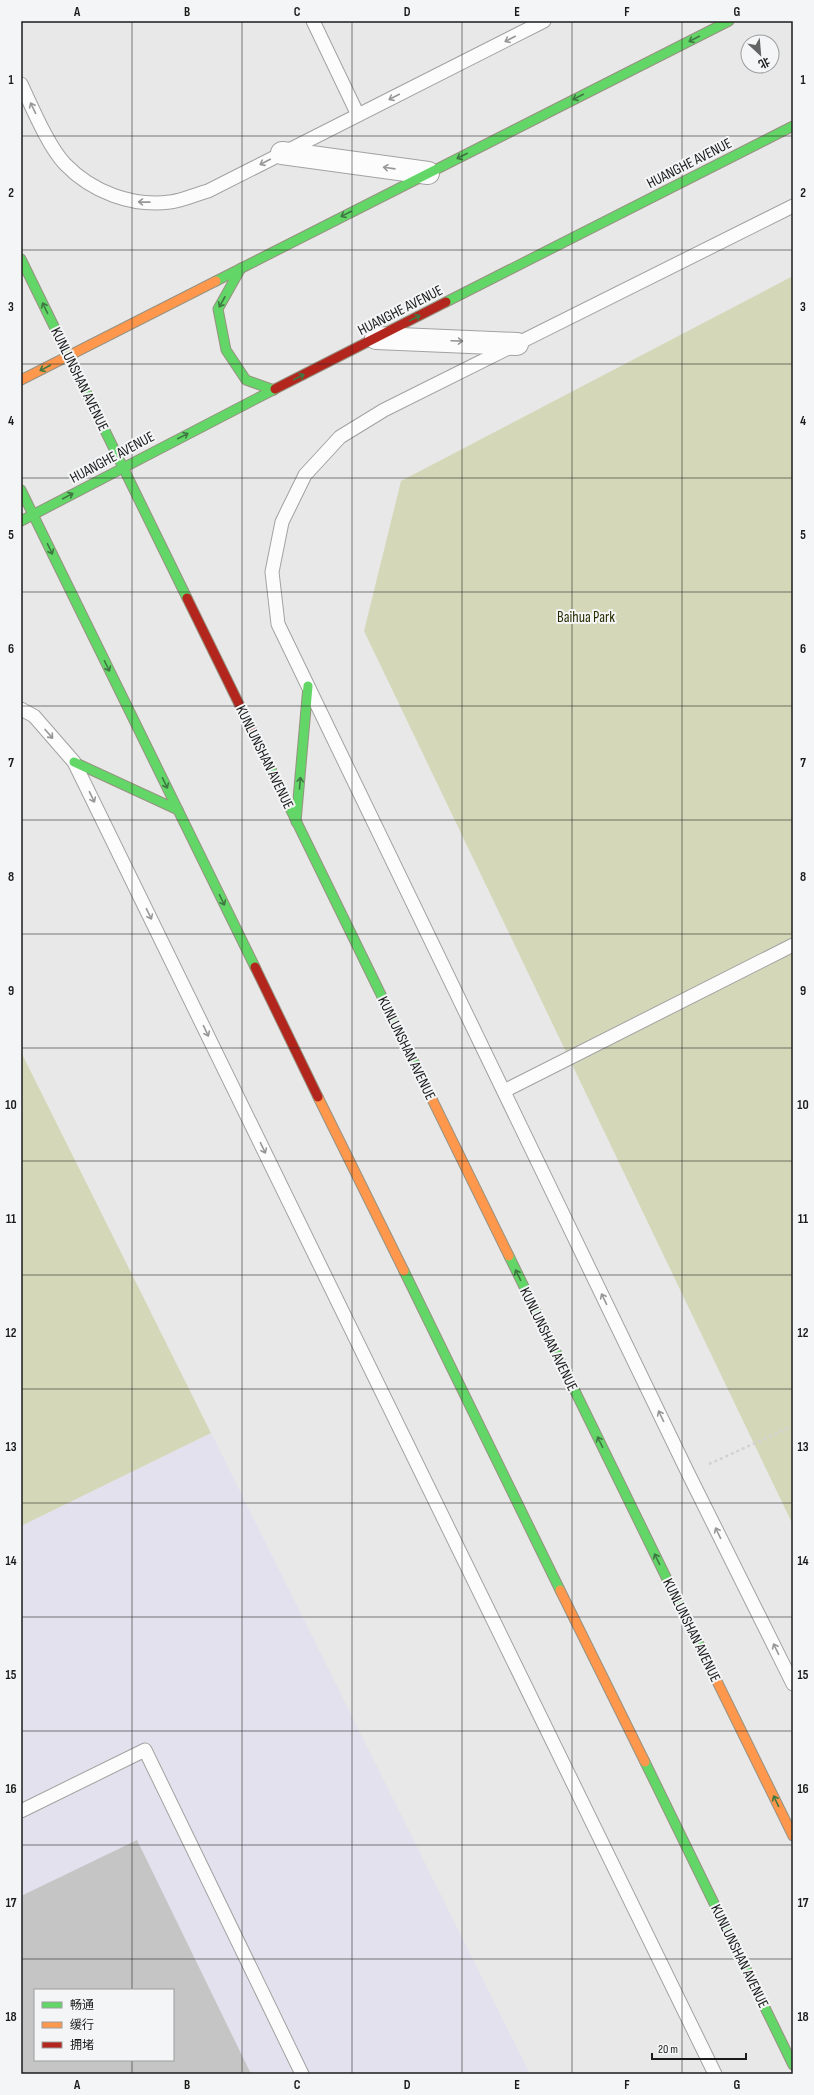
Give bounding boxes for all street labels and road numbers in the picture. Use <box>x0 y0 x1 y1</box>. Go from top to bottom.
street label: HUANGHE AVENUE <box>644 134 735 193</box>
street label: HUANGHE AVENUE <box>355 281 446 340</box>
street label: KUNLUNSHAN AVENUE <box>46 324 113 434</box>
street label: HUANGHE AVENUE <box>67 427 158 488</box>
street label: KUNLUNSHAN AVENUE <box>231 702 298 812</box>
street label: KUNLUNSHAN AVENUE <box>373 993 440 1103</box>
street label: KUNLUNSHAN AVENUE <box>515 1284 582 1394</box>
street label: KUNLUNSHAN AVENUE <box>658 1575 725 1685</box>
street label: KUNLUNSHAN AVENUE <box>706 1901 773 2011</box>

